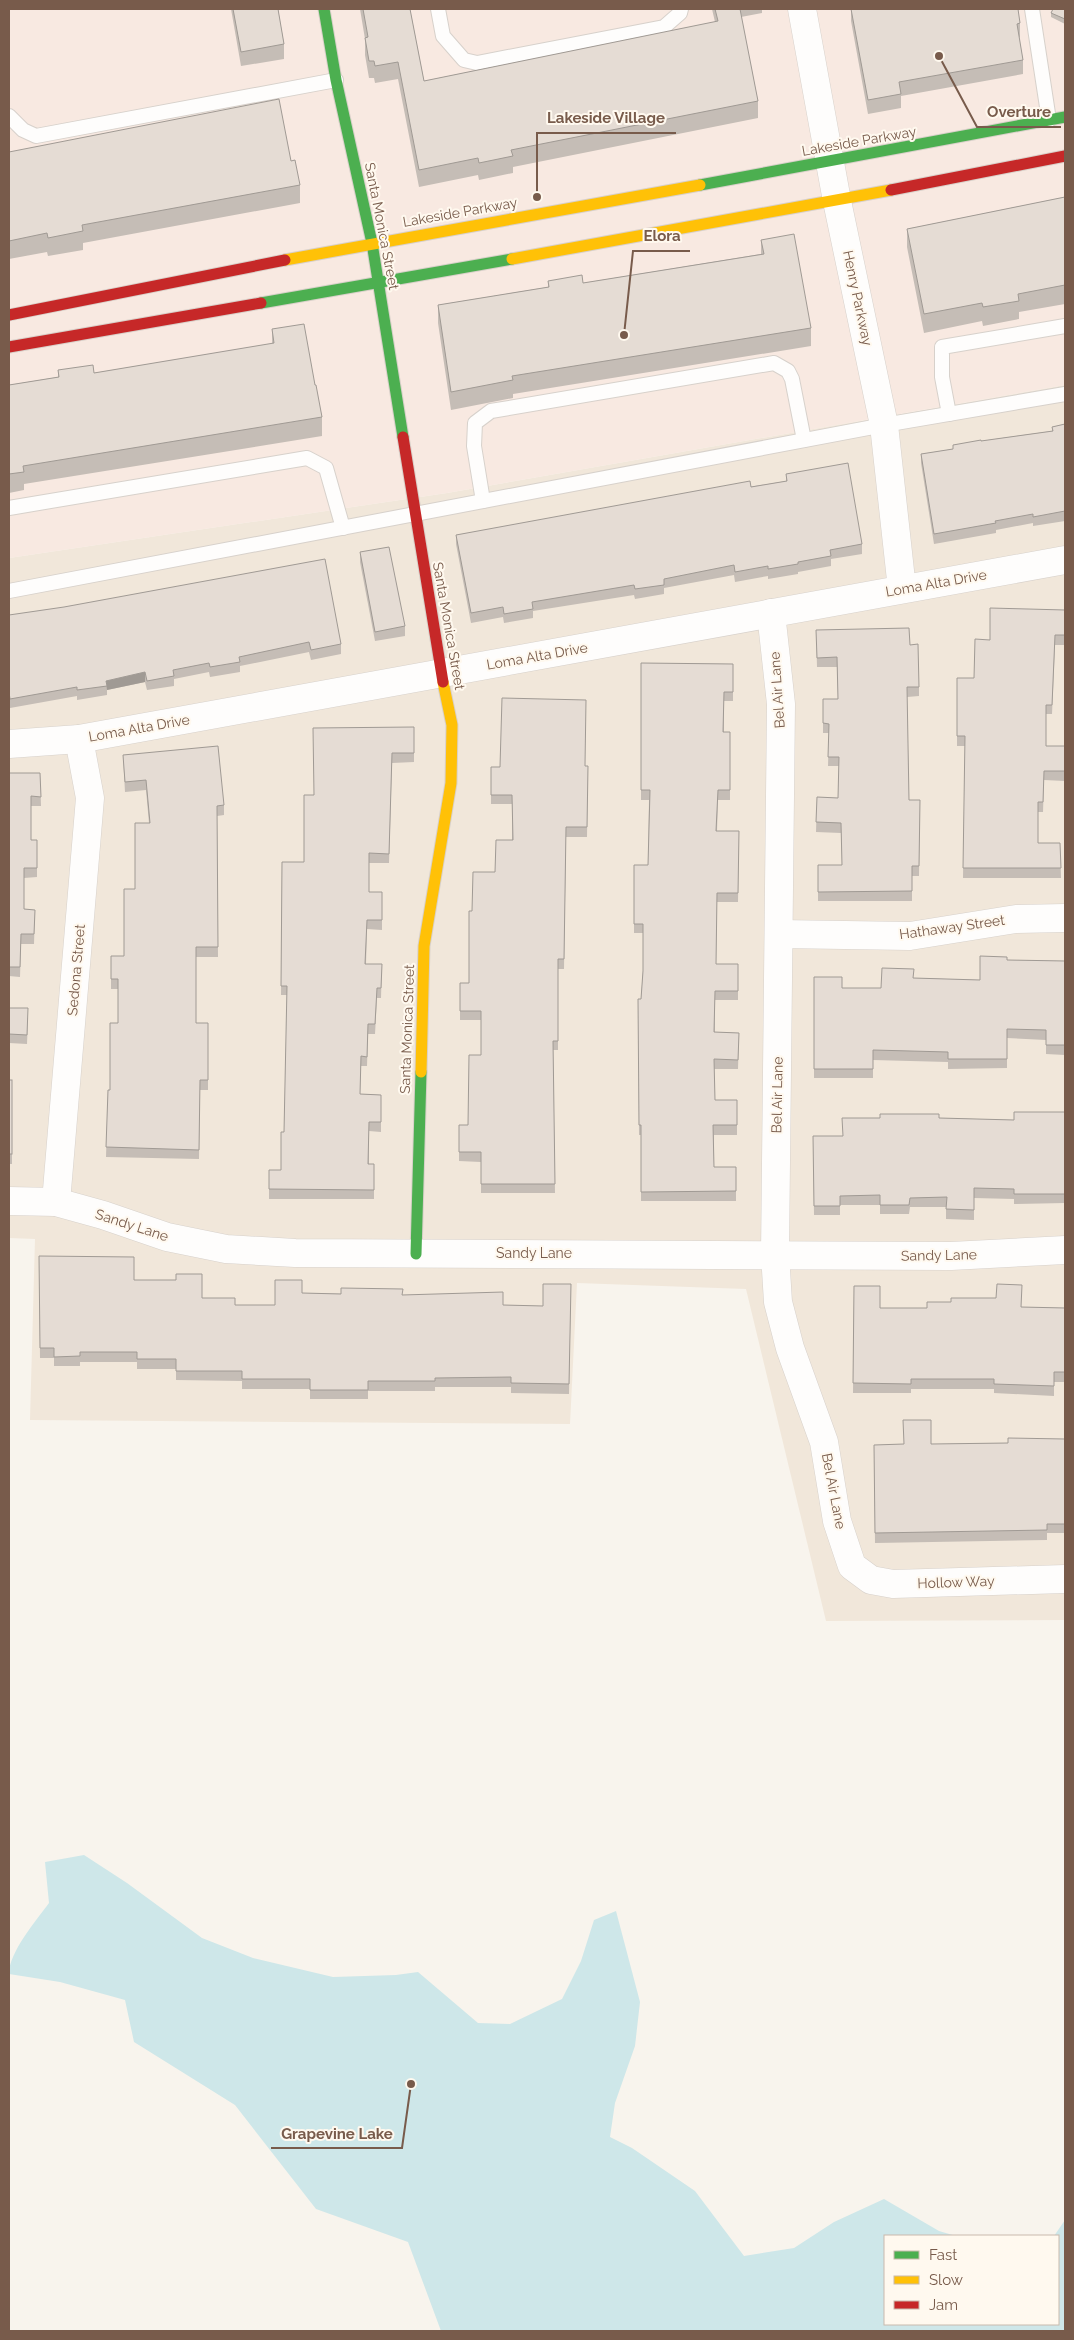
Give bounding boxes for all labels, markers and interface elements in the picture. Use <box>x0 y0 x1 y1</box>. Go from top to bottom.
callout: Overture <box>977 97 1061 127</box>
callout: Lakeside Village <box>537 103 676 133</box>
text: Overture <box>987 103 1051 121</box>
text: Lakeside Village <box>547 109 665 127</box>
street label: Lakeside Parkway <box>800 123 918 159</box>
street label: Santa Monica Street <box>362 161 402 291</box>
street label: Lakeside Parkway <box>401 194 519 230</box>
callout: Elora <box>633 221 690 251</box>
text: Elora <box>643 227 681 245</box>
street label: Henry Parkway <box>840 249 876 348</box>
street label: Santa Monica Street <box>430 561 468 691</box>
street label: Loma Alta Drive <box>884 566 988 600</box>
street label: Loma Alta Drive <box>485 639 589 673</box>
street label: Bel Air Lane <box>766 651 788 729</box>
street label: Loma Alta Drive <box>87 711 191 745</box>
street label: Hathaway Street <box>898 912 1006 942</box>
street label: Sedona Street <box>64 923 88 1016</box>
street label: Santa Monica Street <box>397 964 417 1094</box>
street label: Bel Air Lane <box>768 1056 786 1134</box>
street label: Sandy Lane <box>93 1206 171 1244</box>
street label: Sandy Lane <box>496 1245 572 1261</box>
street label: Sandy Lane <box>901 1246 977 1264</box>
street label: Bel Air Lane <box>819 1452 849 1530</box>
street label: Hollow Way <box>917 1573 995 1591</box>
callout: Grapevine Lake <box>271 2118 402 2148</box>
text: Grapevine Lake <box>281 2125 393 2143</box>
legend <box>884 2235 1059 2325</box>
text: Fast <box>929 2246 957 2264</box>
text: Slow <box>929 2271 963 2289</box>
text: Jam <box>929 2296 958 2314</box>

